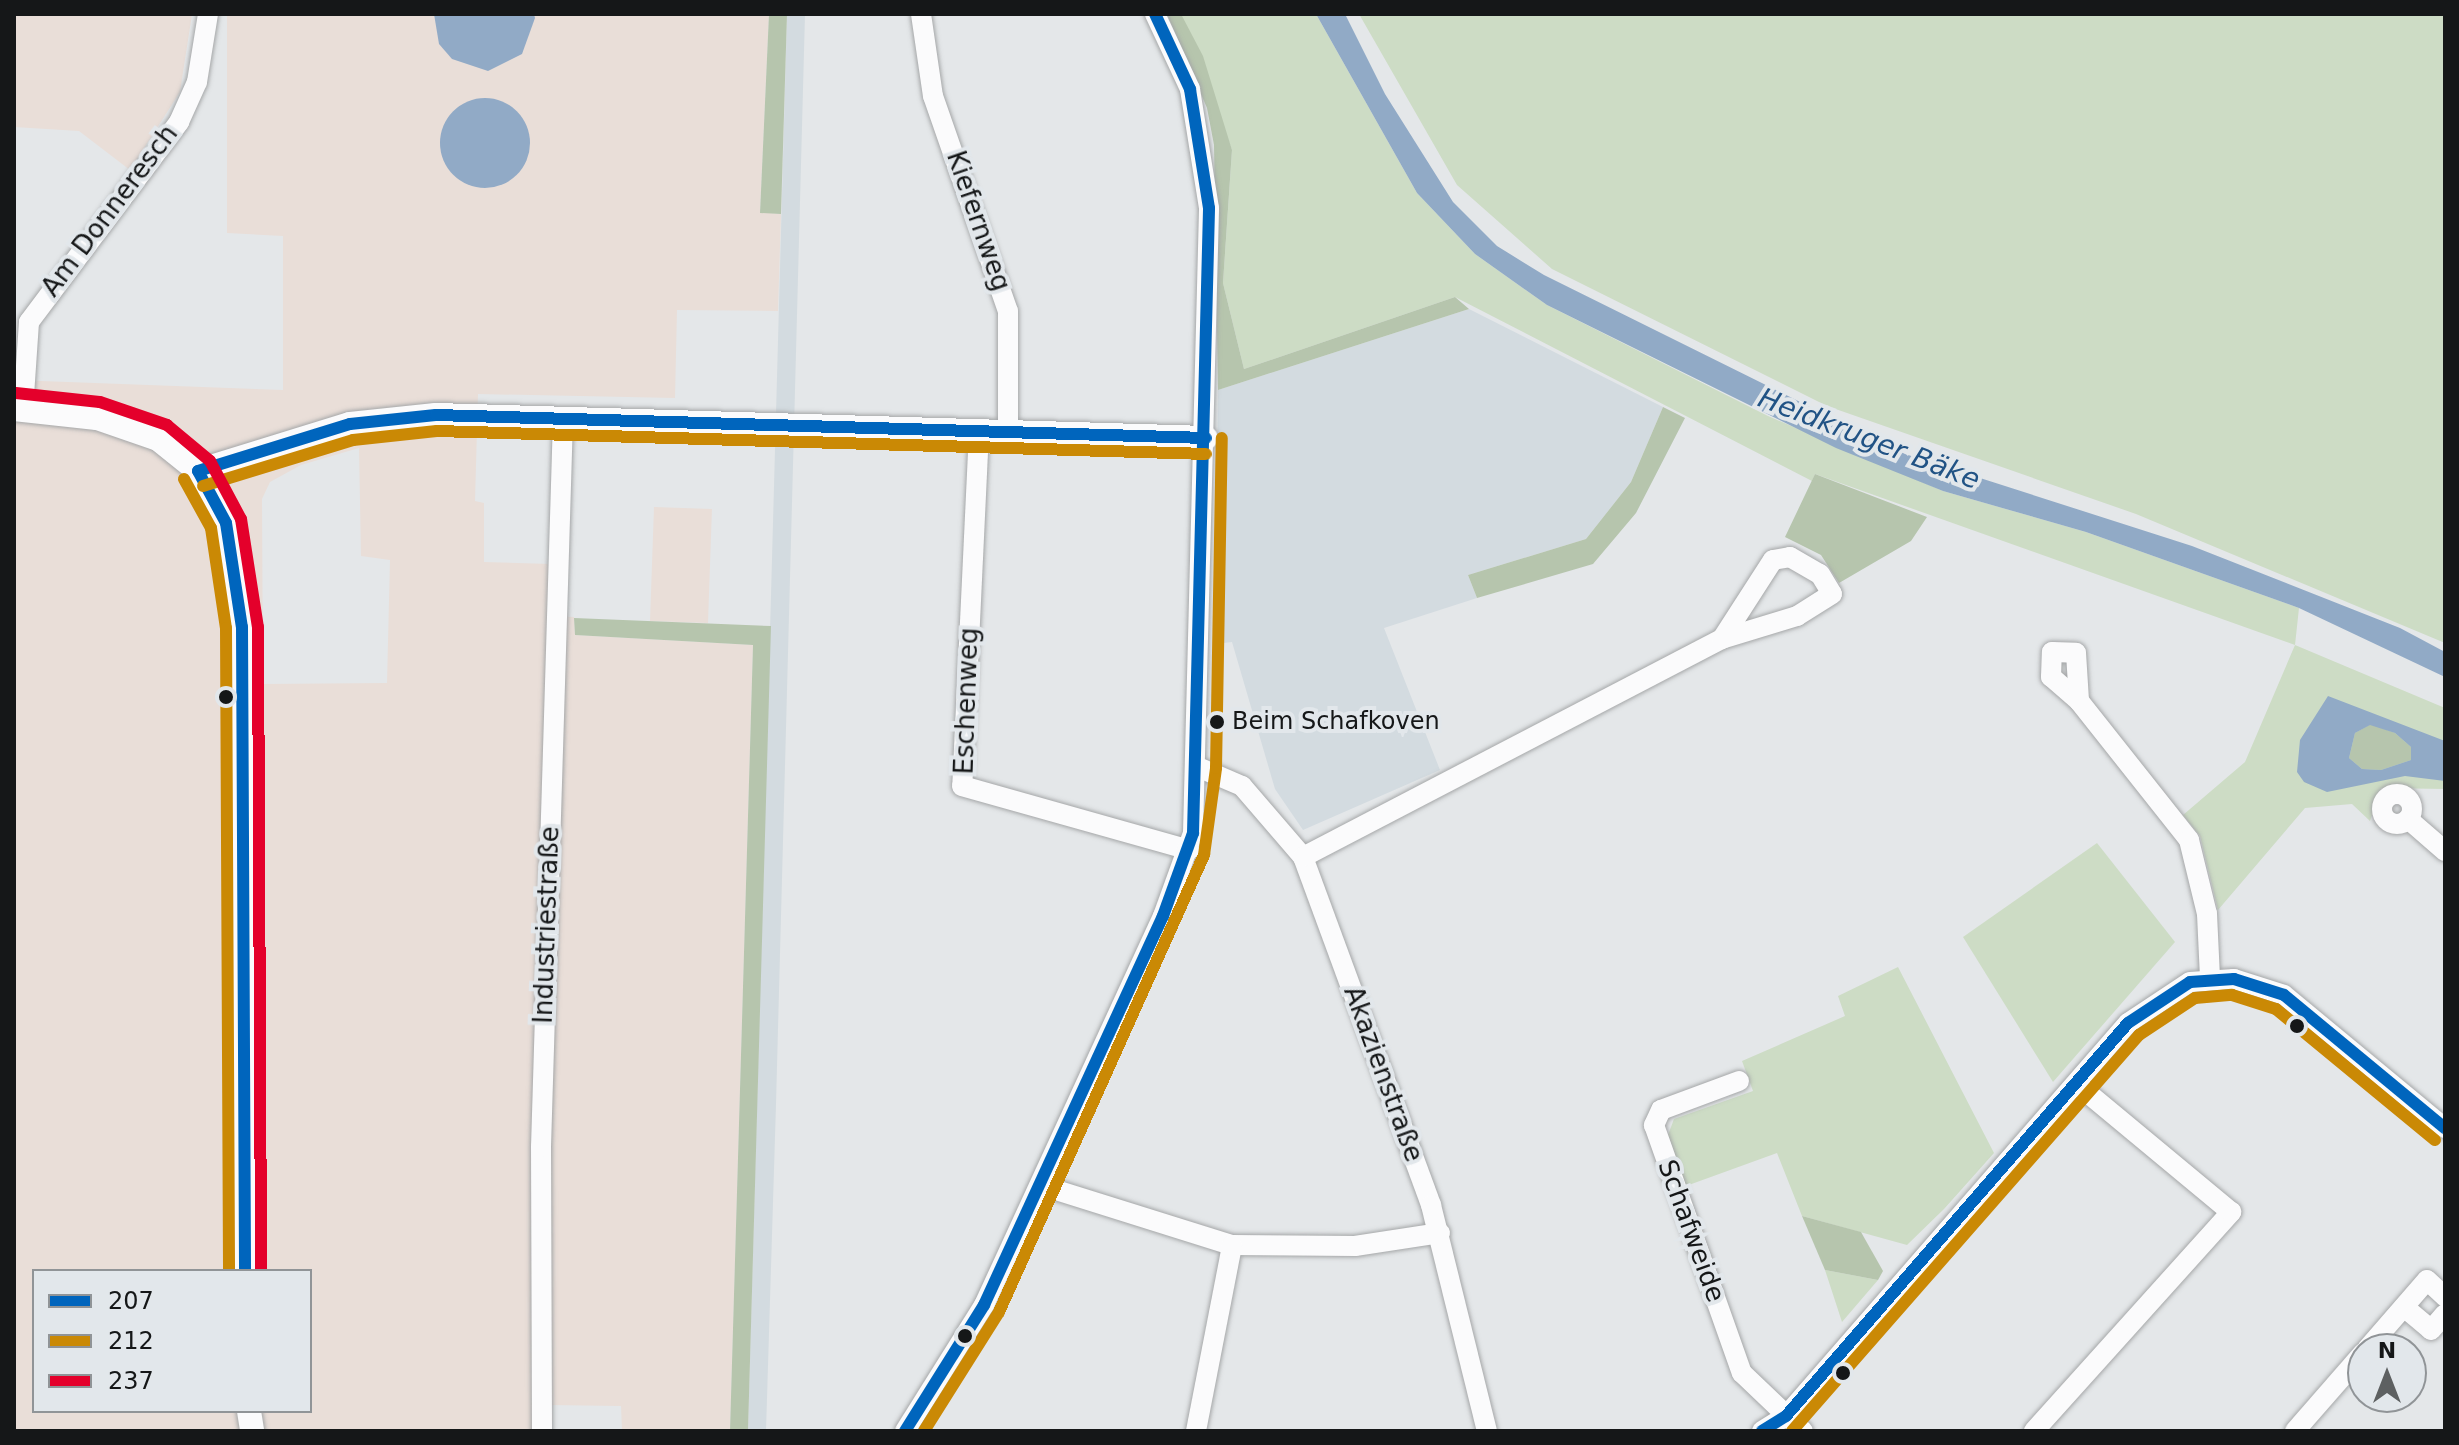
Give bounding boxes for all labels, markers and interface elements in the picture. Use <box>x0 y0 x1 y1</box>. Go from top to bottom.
street label: Am Donneresch <box>35 119 185 303</box>
street label: Kiefernweg <box>940 147 1016 295</box>
water label: Heidkruger Bäke <box>1754 381 1984 497</box>
street label: Eschenweg <box>949 627 985 775</box>
unlabelled marker <box>218 689 234 705</box>
place label: Beim Schafkoven <box>1232 708 1440 736</box>
marker: Beim Schafkoven <box>1209 714 1225 730</box>
street label: Industriestraße <box>528 826 566 1024</box>
street label: Akazienstraße <box>1337 982 1429 1166</box>
unlabelled marker <box>2289 1018 2305 1034</box>
street label: Schafweide <box>1651 1156 1731 1306</box>
legend <box>32 1269 312 1413</box>
text: 207 <box>108 1287 154 1315</box>
text: 212 <box>108 1327 154 1355</box>
unlabelled marker <box>957 1328 973 1344</box>
north arrow <box>2347 1333 2427 1413</box>
text: N <box>2378 1338 2396 1363</box>
unlabelled marker <box>1835 1365 1851 1381</box>
text: 237 <box>108 1367 154 1395</box>

